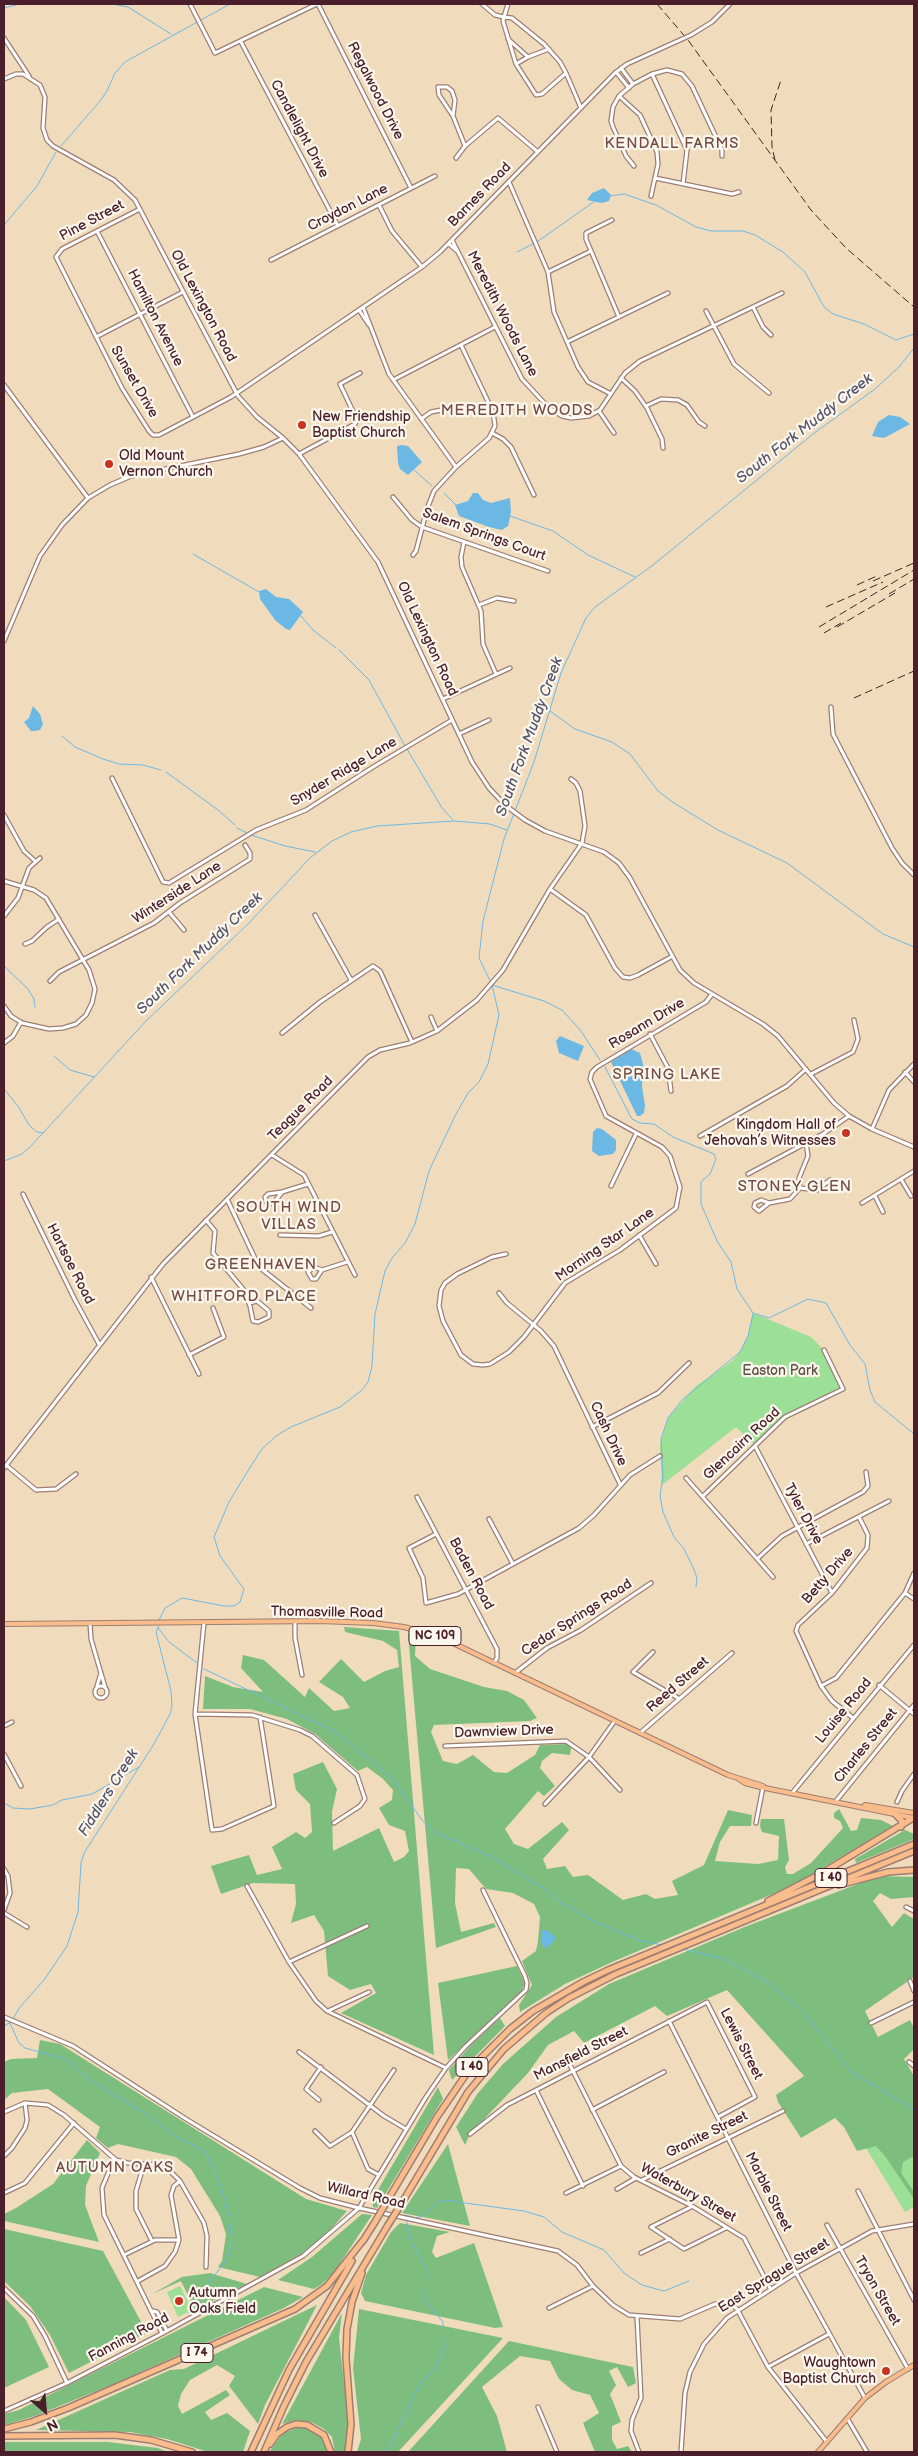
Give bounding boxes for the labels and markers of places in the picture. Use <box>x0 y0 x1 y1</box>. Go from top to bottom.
place label: New Friendship Baptist Church <box>312 409 411 442</box>
marker: New Friendship Baptist Church <box>296 419 308 431</box>
place label: Old Mount Vernon Church <box>119 448 213 481</box>
marker: Old Mount Vernon Church <box>103 458 115 470</box>
place label: Kingdom Hall of Jehovah’s Witnesses <box>705 1117 836 1150</box>
marker: Kingdom Hall of Jehovah’s Witnesses <box>840 1127 852 1139</box>
place label: Autumn Oaks Field <box>189 2285 256 2318</box>
marker: Autumn Oaks Field <box>173 2295 185 2307</box>
place label: Waughtown Baptist Church <box>783 2355 876 2388</box>
marker: Waughtown Baptist Church <box>880 2365 892 2377</box>

